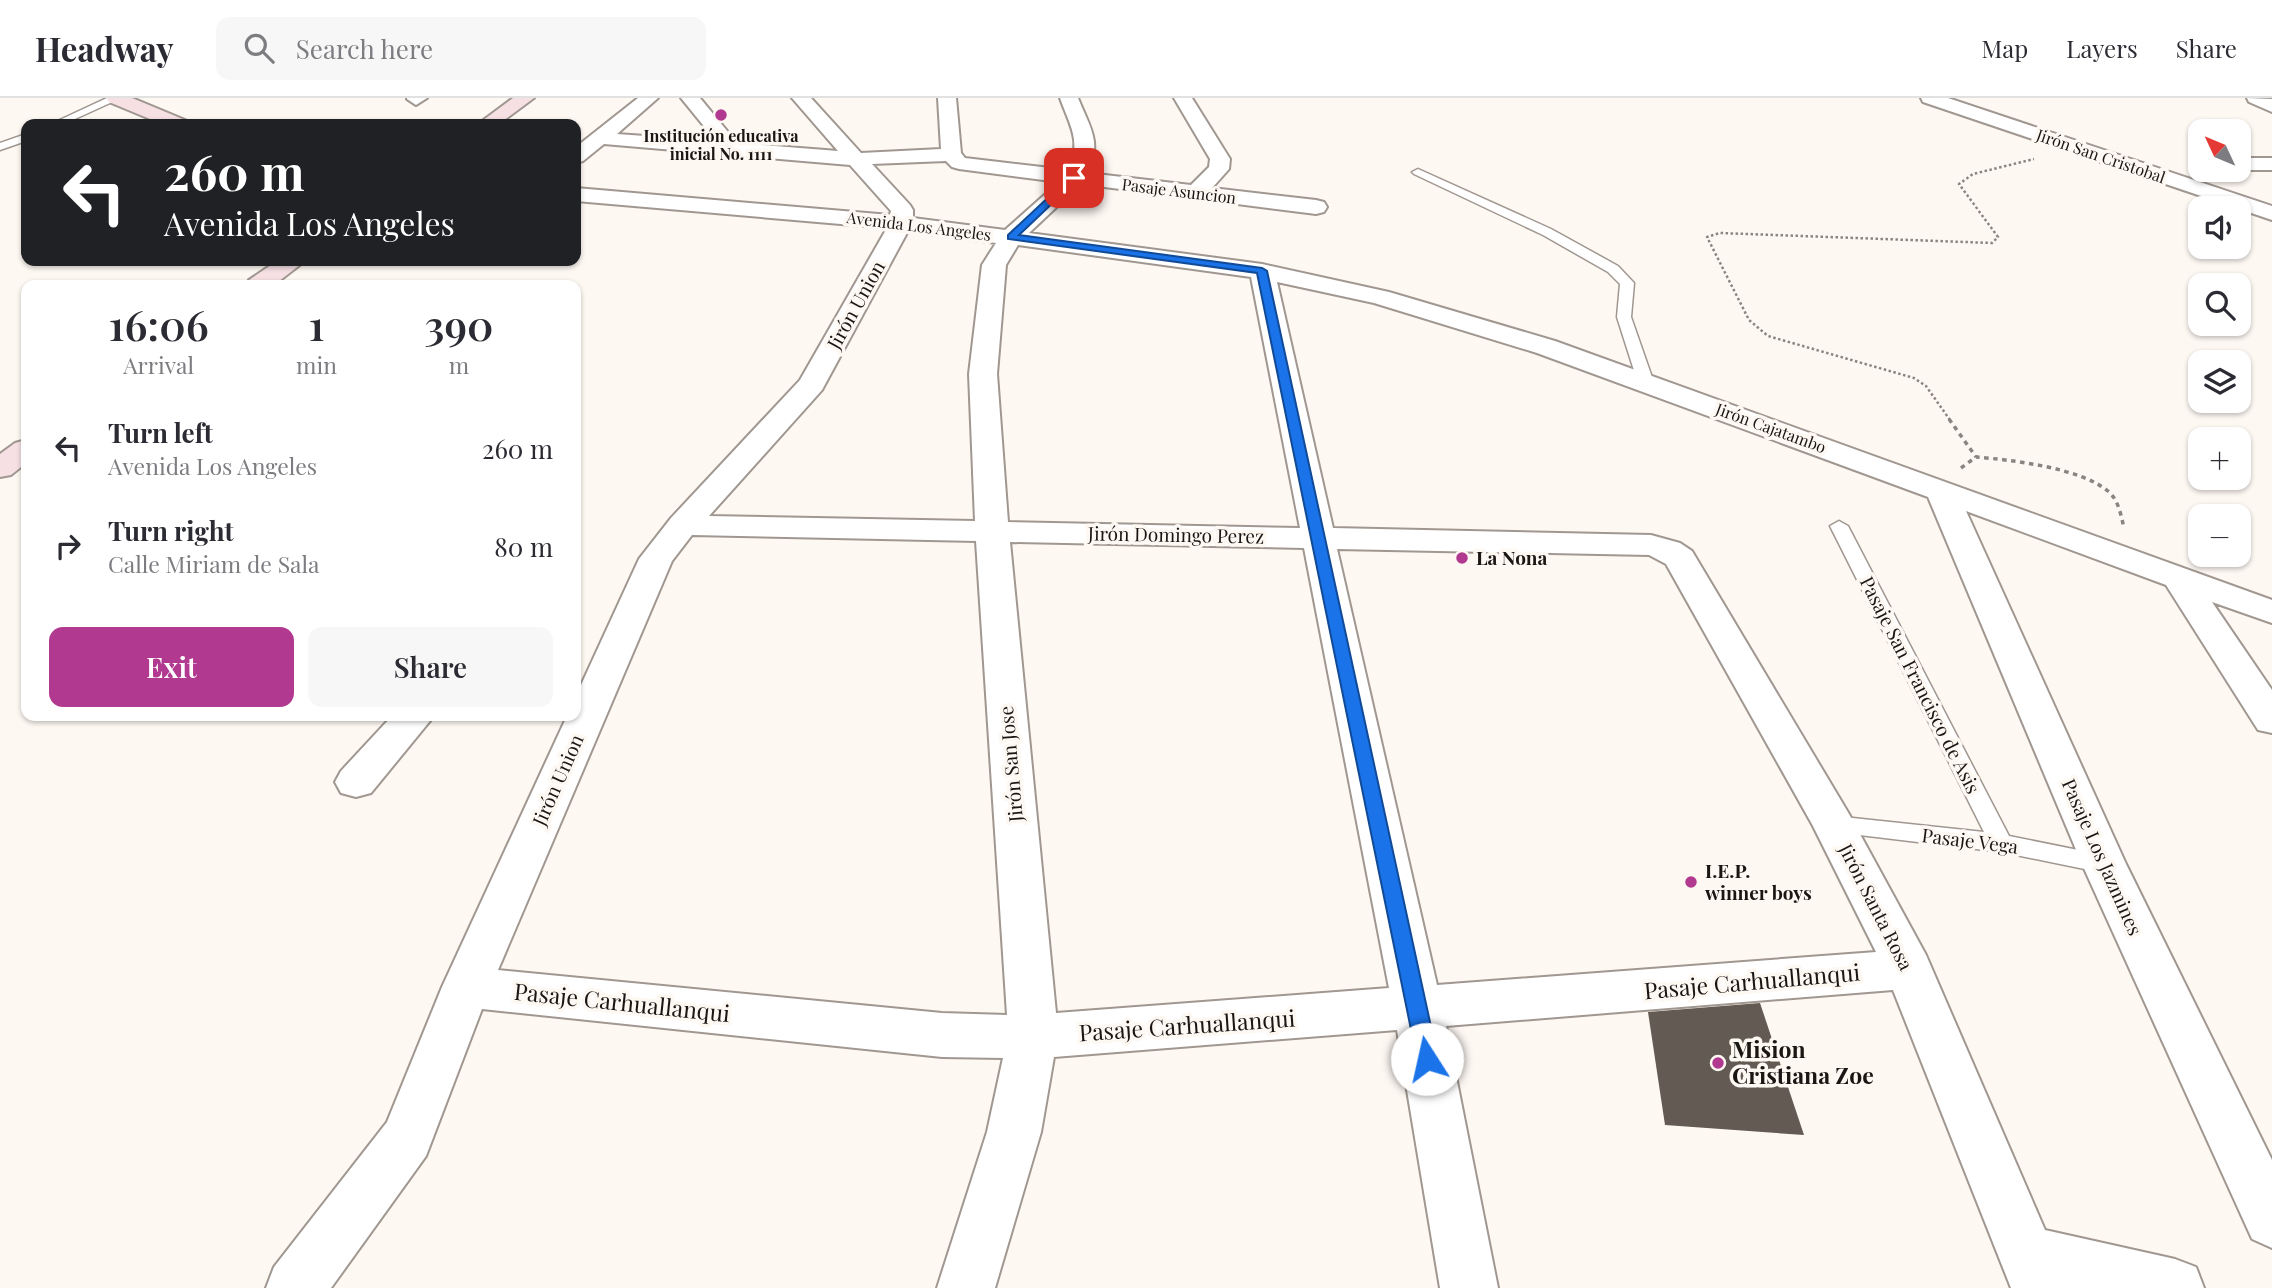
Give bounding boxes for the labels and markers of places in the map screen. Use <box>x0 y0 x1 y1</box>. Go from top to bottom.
marker: Institución educativa inicial No. 1111 <box>713 107 729 123</box>
place label: Institución educativa inicial No. 1111 <box>643 125 799 164</box>
pin <box>1044 148 1104 208</box>
place label: La Nona <box>1476 544 1548 570</box>
marker: La Nona <box>1454 550 1470 566</box>
place label: I.E.P. winner boys <box>1704 857 1812 905</box>
marker: I.E.P. winner boys <box>1683 874 1699 890</box>
place label: Mision Cristiana Zoe <box>1732 1033 1874 1090</box>
marker: Mision Cristiana Zoe <box>1710 1055 1726 1071</box>

